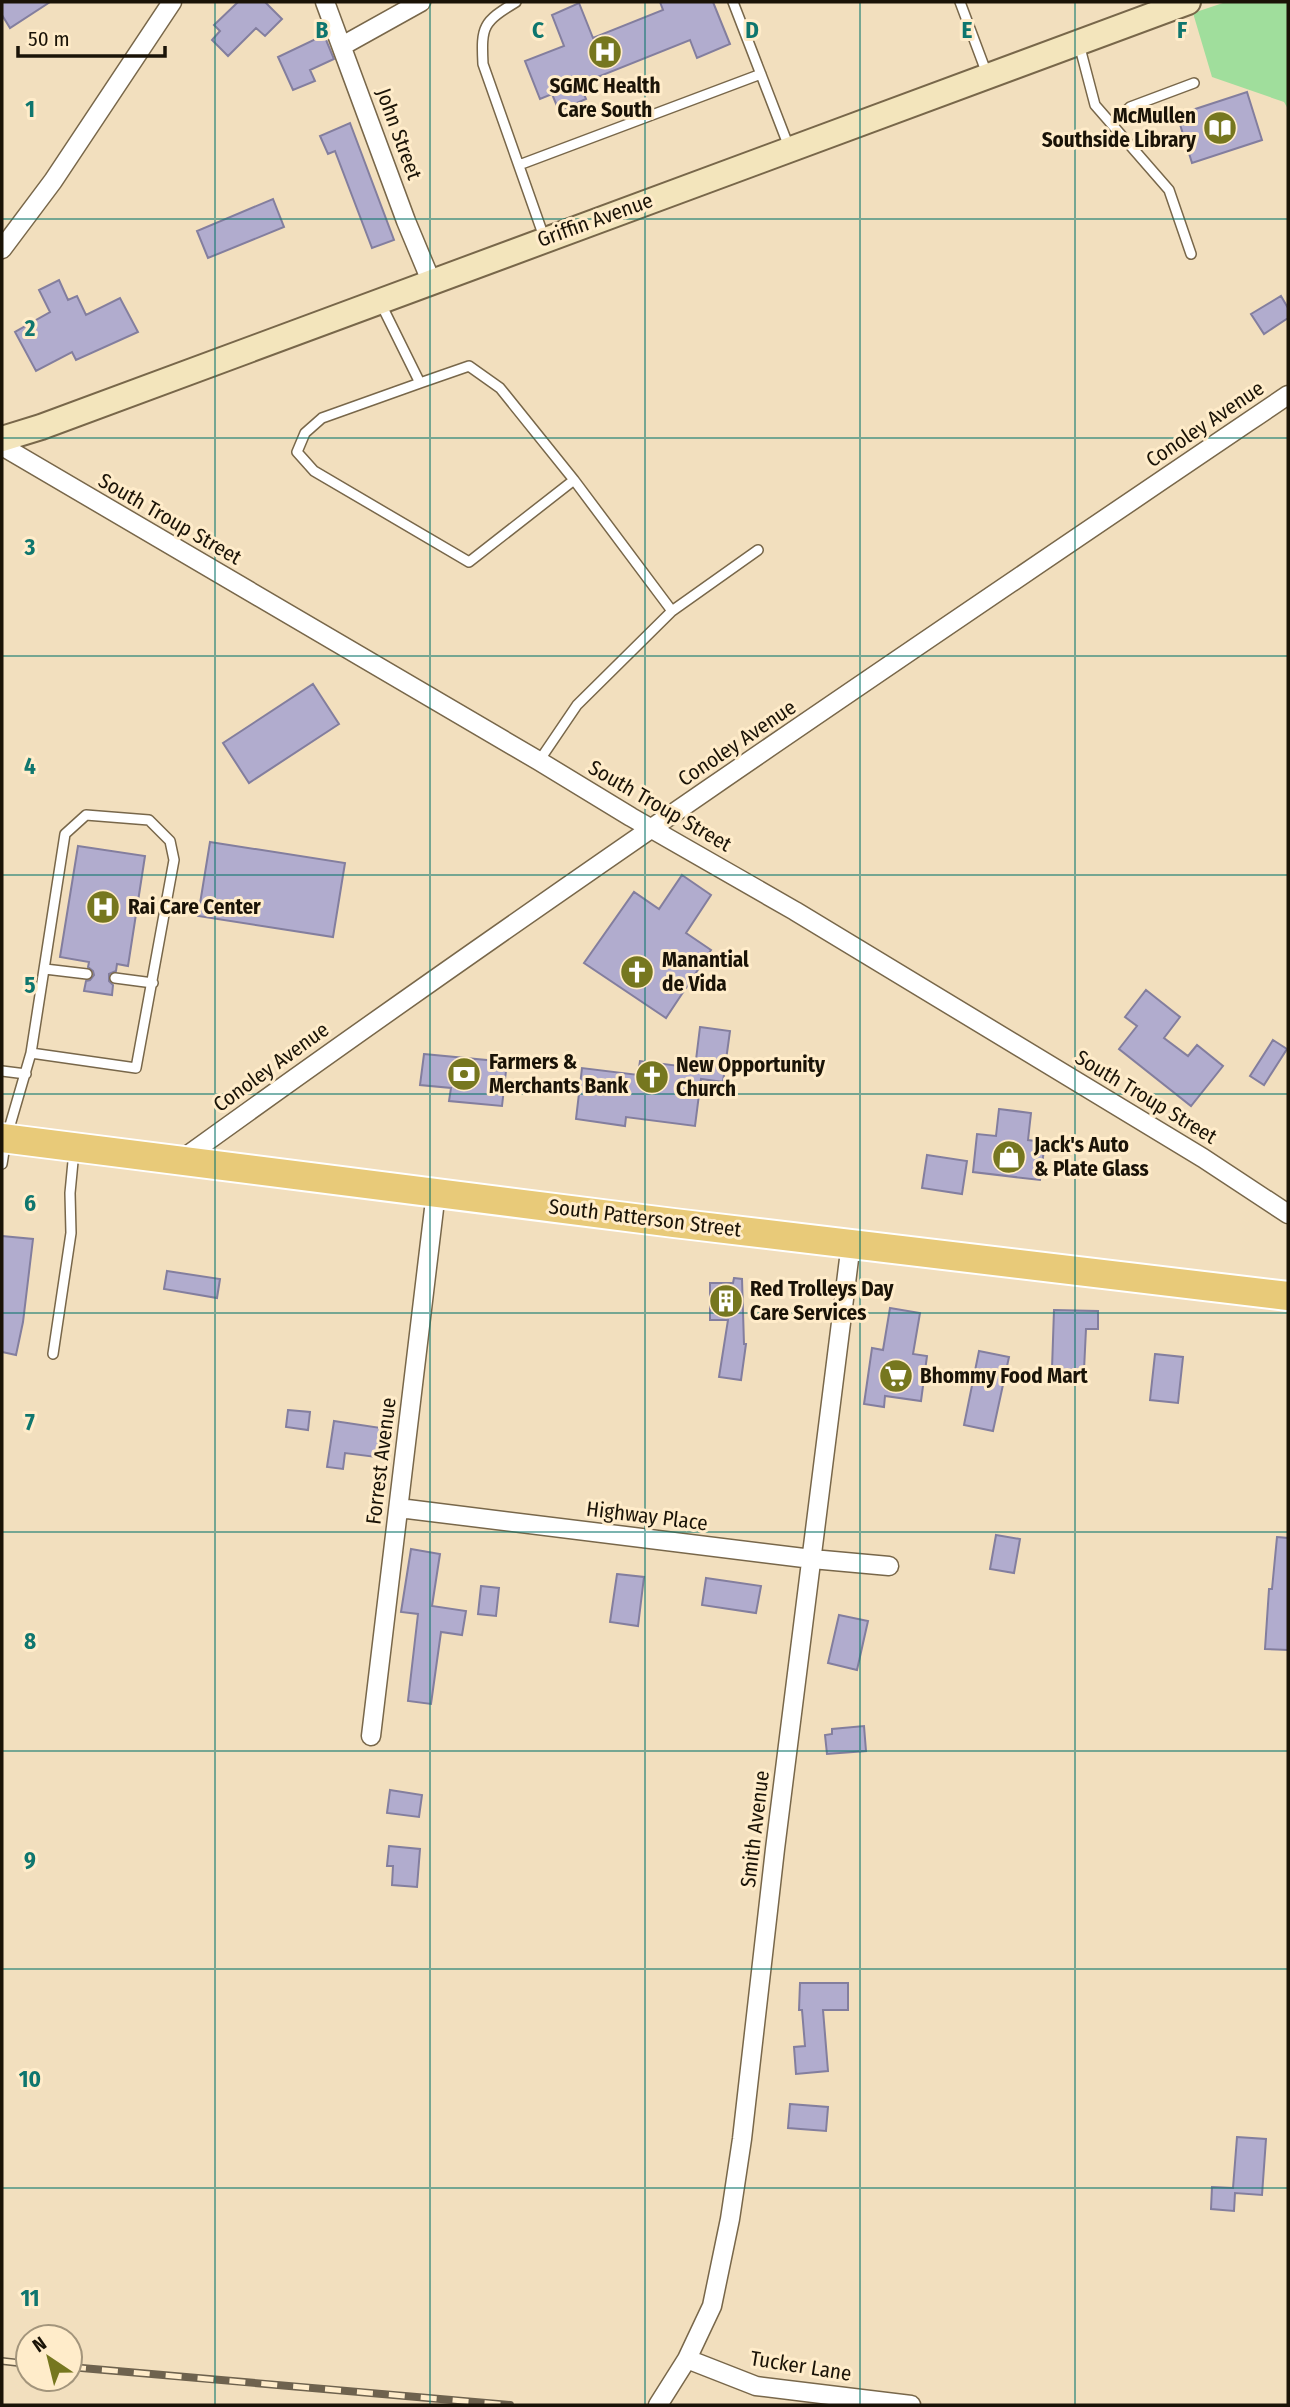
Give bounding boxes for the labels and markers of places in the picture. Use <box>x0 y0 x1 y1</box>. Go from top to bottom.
hospital icon: SGMC Health Care South <box>586 33 624 71</box>
place label: SGMC Health Care South <box>549 73 661 123</box>
place label: McMullen Southside Library <box>1042 103 1197 153</box>
library icon: McMullen Southside Library <box>1201 109 1239 147</box>
hospital icon: Rai Care Center <box>84 888 122 926</box>
place label: Rai Care Center <box>128 894 261 920</box>
place label: Manantial de Vida <box>662 947 749 997</box>
church icon: Manantial de Vida <box>618 953 656 991</box>
place label: Farmers & Merchants Bank <box>489 1049 629 1099</box>
place label: New Opportunity Church <box>676 1052 826 1102</box>
bank icon: Farmers & Merchants Bank <box>445 1055 483 1093</box>
church icon: New Opportunity Church <box>633 1058 671 1096</box>
place label: Jack's Auto & Plate Glass <box>1033 1132 1149 1182</box>
shop icon: Jack's Auto & Plate Glass <box>990 1138 1028 1176</box>
place label: Red Trolleys Day Care Services <box>750 1276 895 1326</box>
building icon: Red Trolleys Day Care Services <box>707 1282 745 1320</box>
supermarket icon: Bhommy Food Mart <box>877 1357 915 1395</box>
place label: Bhommy Food Mart <box>920 1363 1088 1389</box>

